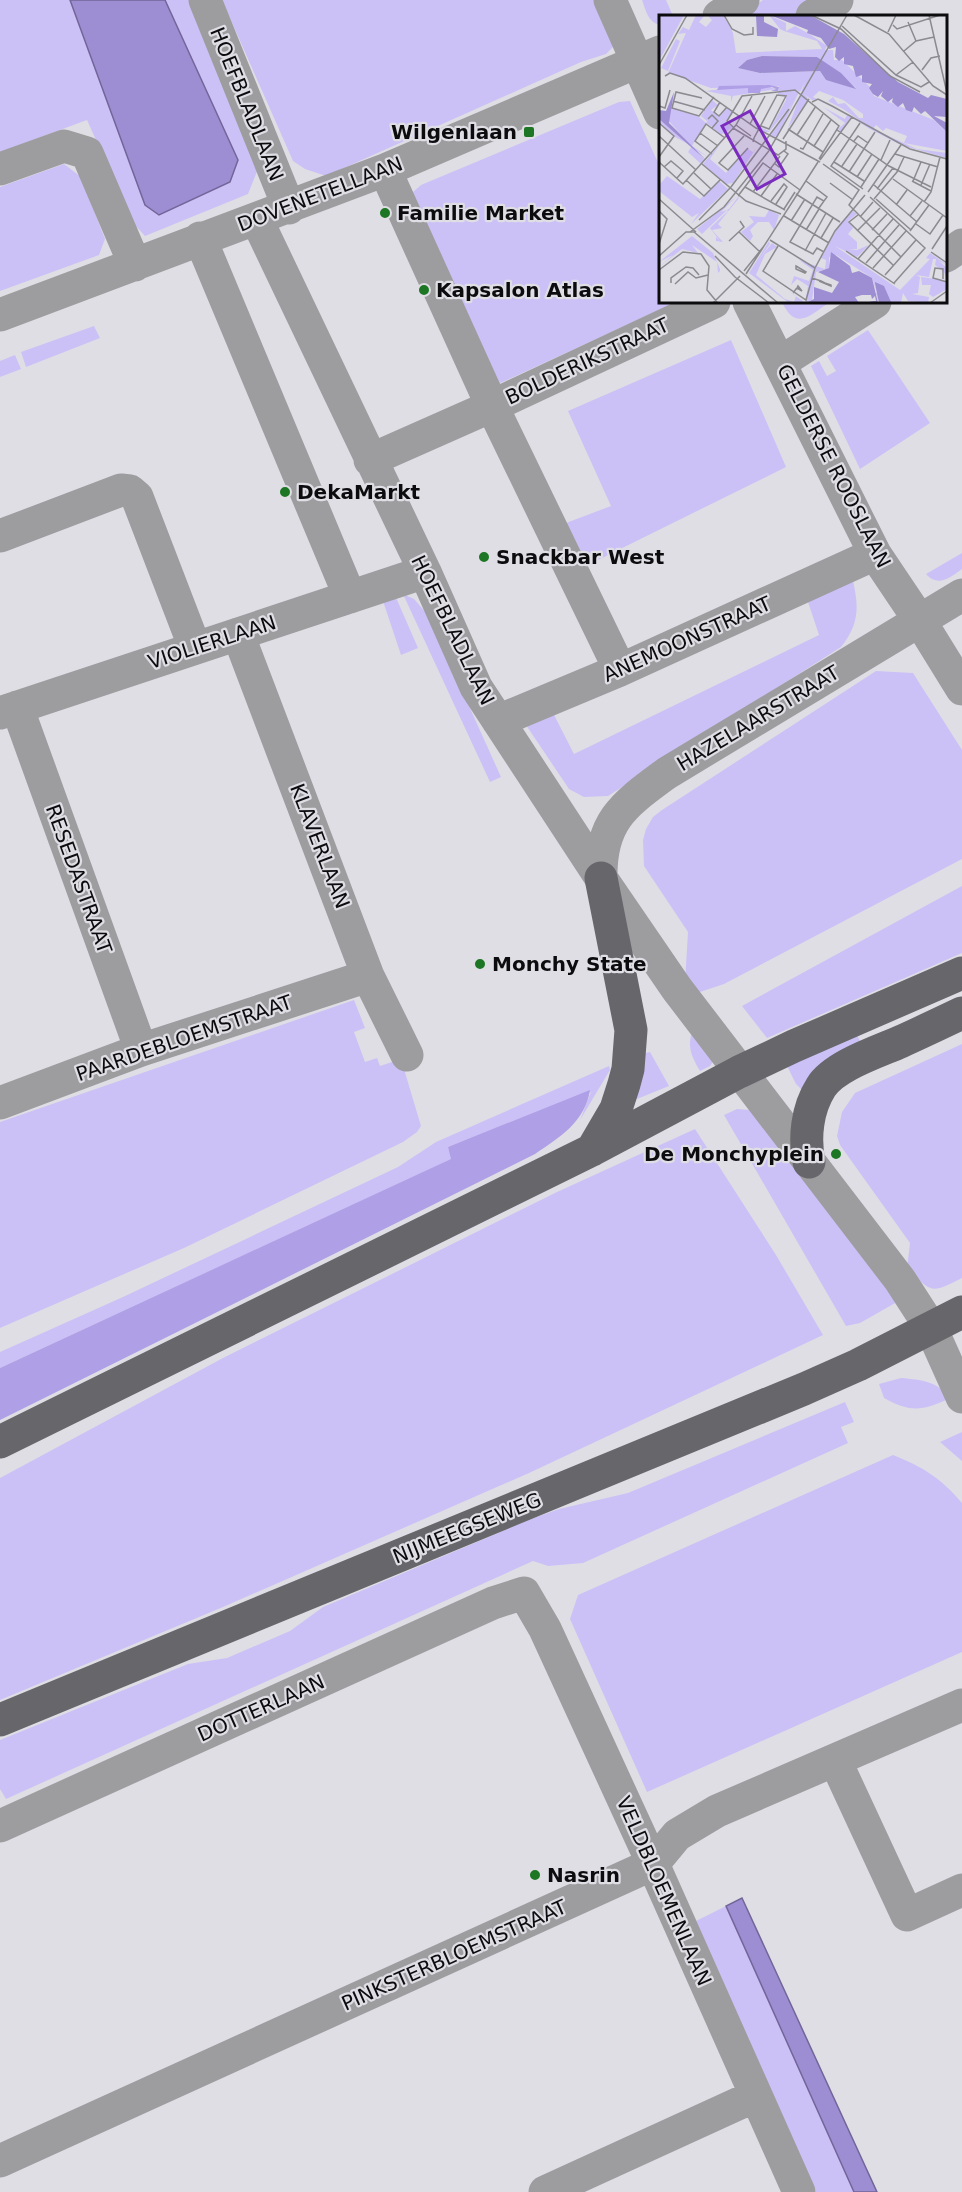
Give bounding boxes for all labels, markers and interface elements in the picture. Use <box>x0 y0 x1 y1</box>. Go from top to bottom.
inset map <box>659 15 947 303</box>
street label: HOEFBLADLAAN <box>205 24 289 184</box>
place label: Wilgenlaan <box>391 120 517 144</box>
marker: Wilgenlaan <box>522 125 536 139</box>
street label: DOVENETELLAAN <box>234 151 406 237</box>
place label: Familie Market <box>397 201 565 225</box>
marker: Familie Market <box>378 206 392 220</box>
place label: Kapsalon Atlas <box>436 278 604 302</box>
marker: Kapsalon Atlas <box>417 283 431 297</box>
street label: BOLDERIKSTRAAT <box>501 312 673 409</box>
street label: GELDERSE ROOSLAAN <box>772 360 896 572</box>
place label: DekaMarkt <box>297 480 421 504</box>
marker: DekaMarkt <box>278 485 292 499</box>
place label: Snackbar West <box>496 545 665 569</box>
marker: Snackbar West <box>477 550 491 564</box>
street label: HOEFBLADLAAN <box>406 551 500 709</box>
street label: ANEMOONSTRAAT <box>599 591 776 687</box>
street label: VIOLIERLAAN <box>145 610 279 674</box>
street label: HAZELAARSTRAAT <box>673 660 844 776</box>
street label: KLAVERLAAN <box>285 780 355 912</box>
street label: RESEDASTRAAT <box>41 801 117 958</box>
place label: Monchy State <box>492 952 647 976</box>
marker: Monchy State <box>473 957 487 971</box>
street label: PAARDEBLOEMSTRAAT <box>73 989 296 1086</box>
place label: De Monchyplein <box>644 1142 824 1166</box>
marker: De Monchyplein <box>829 1147 843 1161</box>
street label: NIJMEEGSEWEG <box>389 1487 545 1569</box>
street label: DOTTERLAAN <box>194 1669 328 1747</box>
street label: VELDBLOEMENLAAN <box>611 1793 717 1989</box>
place label: Nasrin <box>547 1863 620 1887</box>
marker: Nasrin <box>528 1868 542 1882</box>
street label: PINKSTERBLOEMSTRAAT <box>338 1894 571 2016</box>

